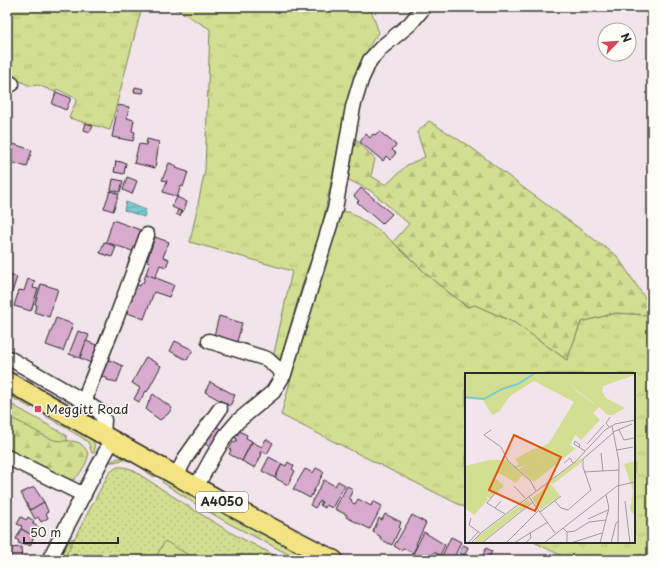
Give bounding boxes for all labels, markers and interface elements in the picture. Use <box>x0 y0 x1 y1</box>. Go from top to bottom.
north arrow <box>597 22 637 62</box>
text: N <box>617 30 636 45</box>
inset map <box>465 373 635 543</box>
place label: Meggitt Road <box>46 399 129 418</box>
marker: Meggitt Road <box>33 404 43 414</box>
road number: A4050 <box>196 492 248 512</box>
scale bar <box>24 519 118 545</box>
text: 50 m <box>30 523 61 541</box>

